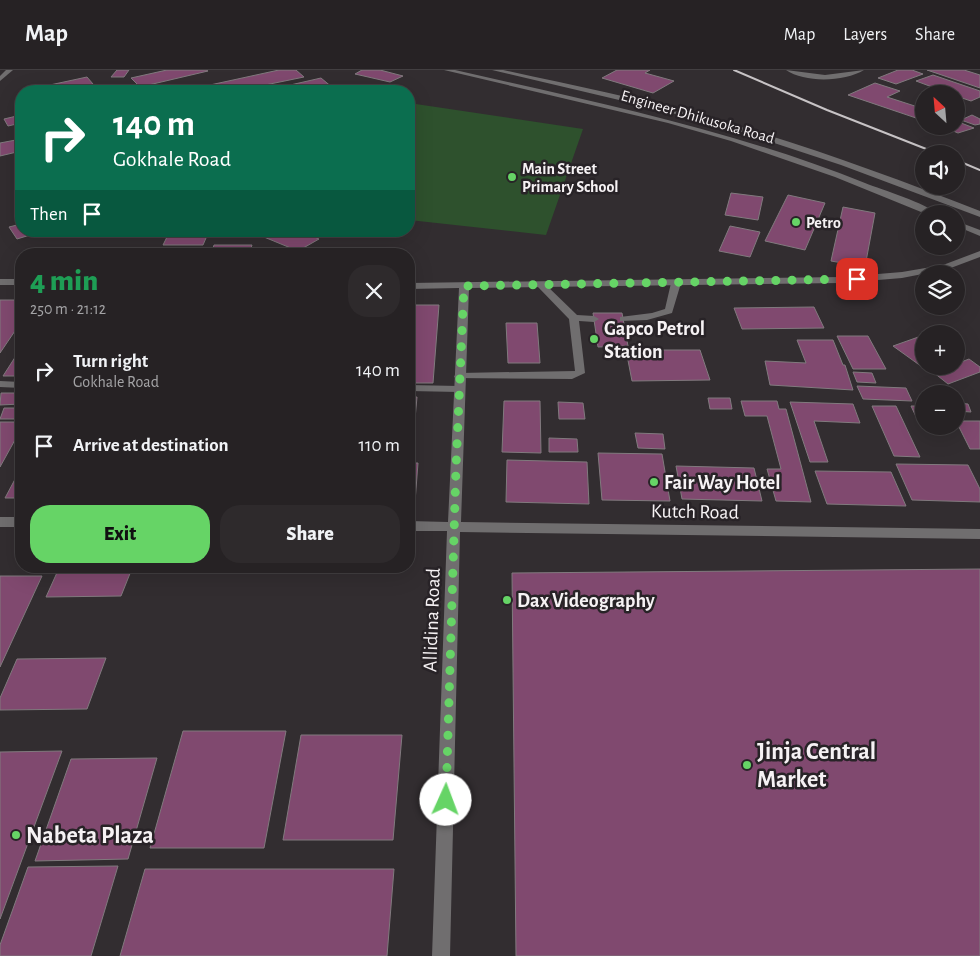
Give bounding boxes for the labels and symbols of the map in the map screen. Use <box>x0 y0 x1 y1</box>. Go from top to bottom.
north arrow <box>915 85 965 135</box>
street label: Engineer Dhikusoka Road <box>619 87 776 147</box>
place label: Main Street Primary School <box>522 161 619 196</box>
marker: Main Street Primary School <box>506 171 518 183</box>
place label: Petro <box>806 215 841 231</box>
marker: Petro <box>790 216 802 228</box>
pin <box>836 258 878 300</box>
place label: Gapco Petrol Station <box>604 319 705 362</box>
marker: Gapco Petrol Station <box>588 333 600 345</box>
place label: Fair Way Hotel <box>664 473 780 493</box>
marker: Fair Way Hotel <box>648 476 660 488</box>
street label: Kutch Road <box>651 501 739 523</box>
street label: Allidina Road <box>420 568 444 672</box>
place label: Dax Videography <box>517 591 655 611</box>
marker: Dax Videography <box>501 594 513 606</box>
place label: Jinja Central Market <box>757 740 876 792</box>
marker: Jinja Central Market <box>741 759 753 771</box>
position arrow <box>419 773 471 825</box>
place label: Nabeta Plaza <box>26 824 154 848</box>
marker: Nabeta Plaza <box>10 829 22 841</box>

